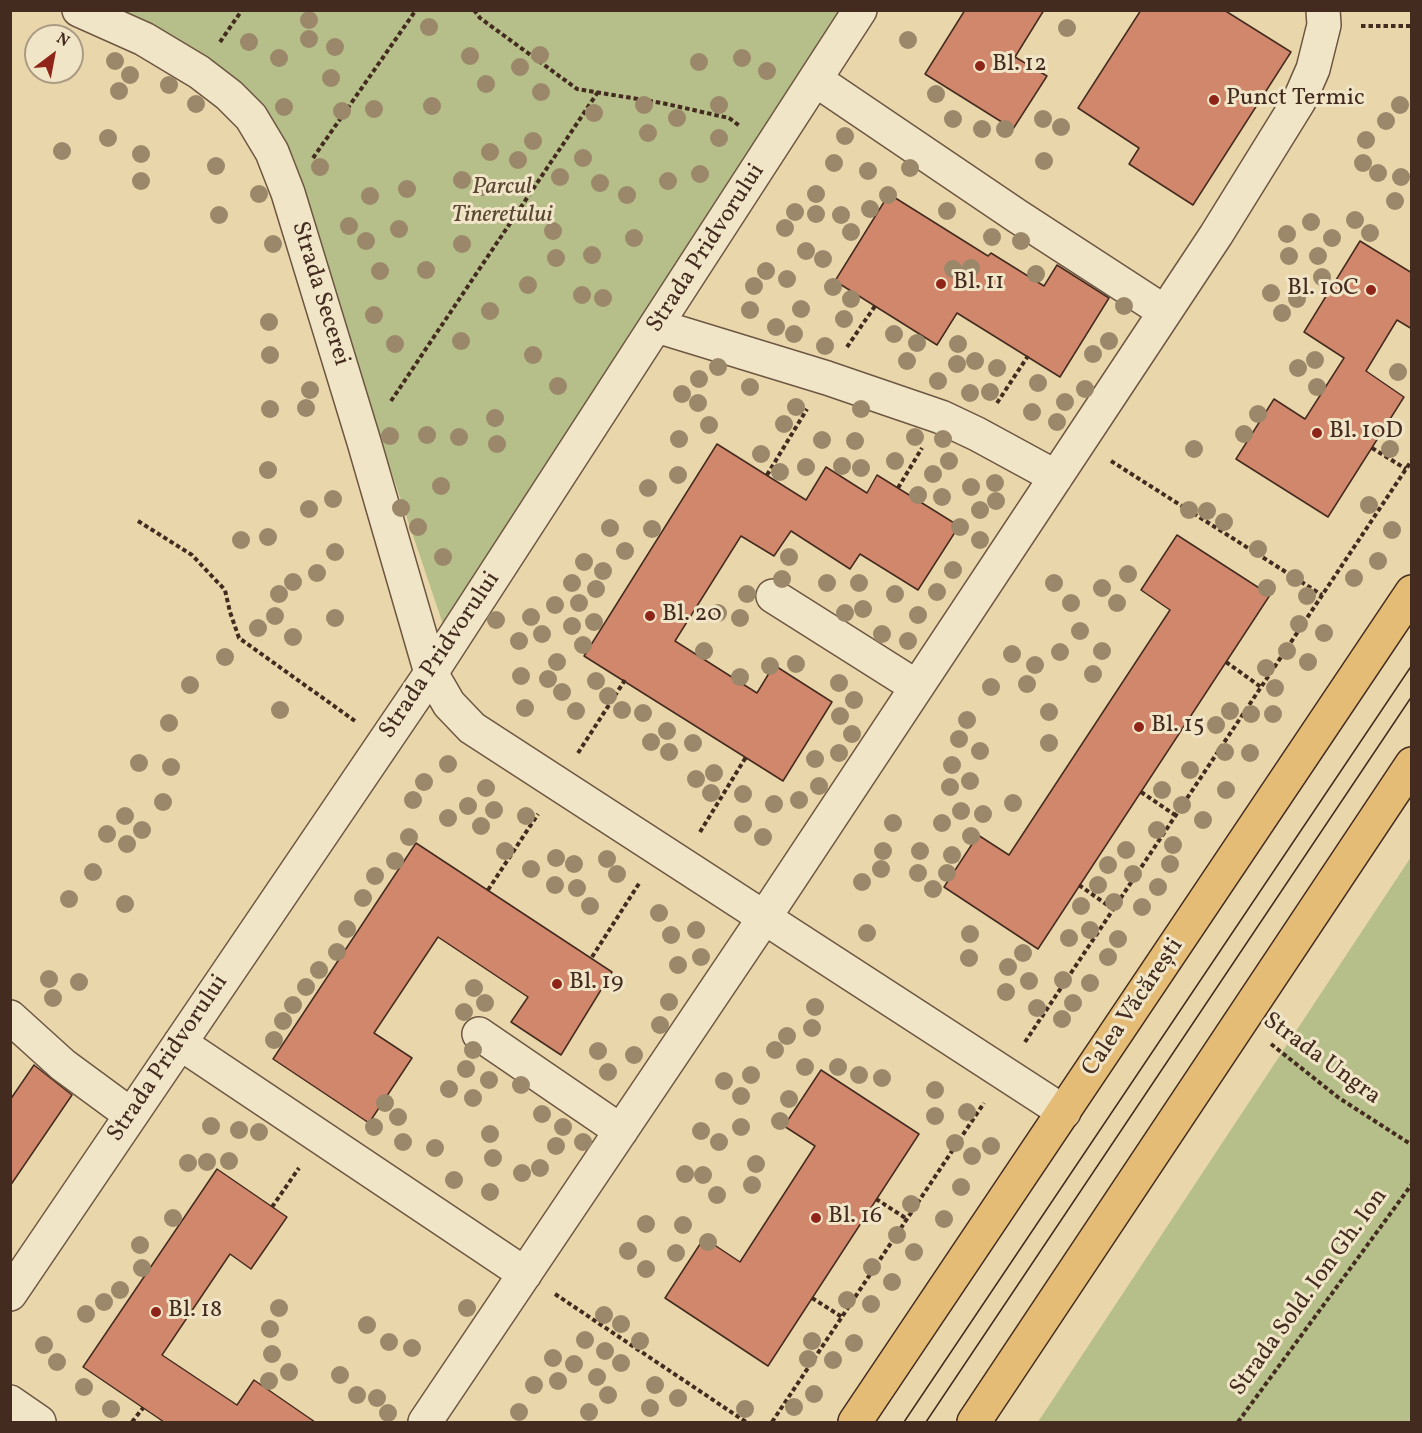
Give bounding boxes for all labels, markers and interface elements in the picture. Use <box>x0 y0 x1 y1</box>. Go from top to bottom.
north arrow <box>24 24 84 84</box>
text: N <box>52 28 73 53</box>
place label: Bl. 12 <box>992 52 1047 80</box>
marker: Bl. 12 <box>973 59 987 73</box>
place label: Punct Termic <box>1226 86 1365 114</box>
marker: Punct Termic <box>1207 93 1221 107</box>
street label: Strada Pridvorului <box>642 159 772 339</box>
park label: Parcul Tineretului <box>452 175 552 231</box>
street label: Strada Secerei <box>283 218 355 370</box>
place label: Bl. 11 <box>953 270 1004 298</box>
place label: Bl. 10C <box>1287 276 1359 304</box>
marker: Bl. 11 <box>934 277 948 291</box>
marker: Bl. 10C <box>1364 283 1378 297</box>
place label: Bl. 10D <box>1329 419 1403 447</box>
marker: Bl. 10D <box>1310 426 1324 440</box>
street label: Strada Pridvorului <box>374 567 508 745</box>
place label: Bl. 20 <box>662 602 722 630</box>
marker: Bl. 20 <box>643 609 657 623</box>
place label: Bl. 15 <box>1151 713 1204 741</box>
marker: Bl. 15 <box>1132 720 1146 734</box>
street label: Calea Văcărești <box>1077 934 1191 1082</box>
street label: Strada Pridvorului <box>102 970 236 1148</box>
place label: Bl. 19 <box>569 970 623 998</box>
marker: Bl. 19 <box>550 977 564 991</box>
street label: Strada Ungra <box>1256 1008 1386 1112</box>
street label: Strada Sold. Ion Gh. Ion <box>1225 1184 1395 1402</box>
place label: Bl. 16 <box>828 1204 882 1232</box>
marker: Bl. 16 <box>809 1211 823 1225</box>
place label: Bl. 18 <box>168 1298 222 1326</box>
marker: Bl. 18 <box>149 1305 163 1319</box>

